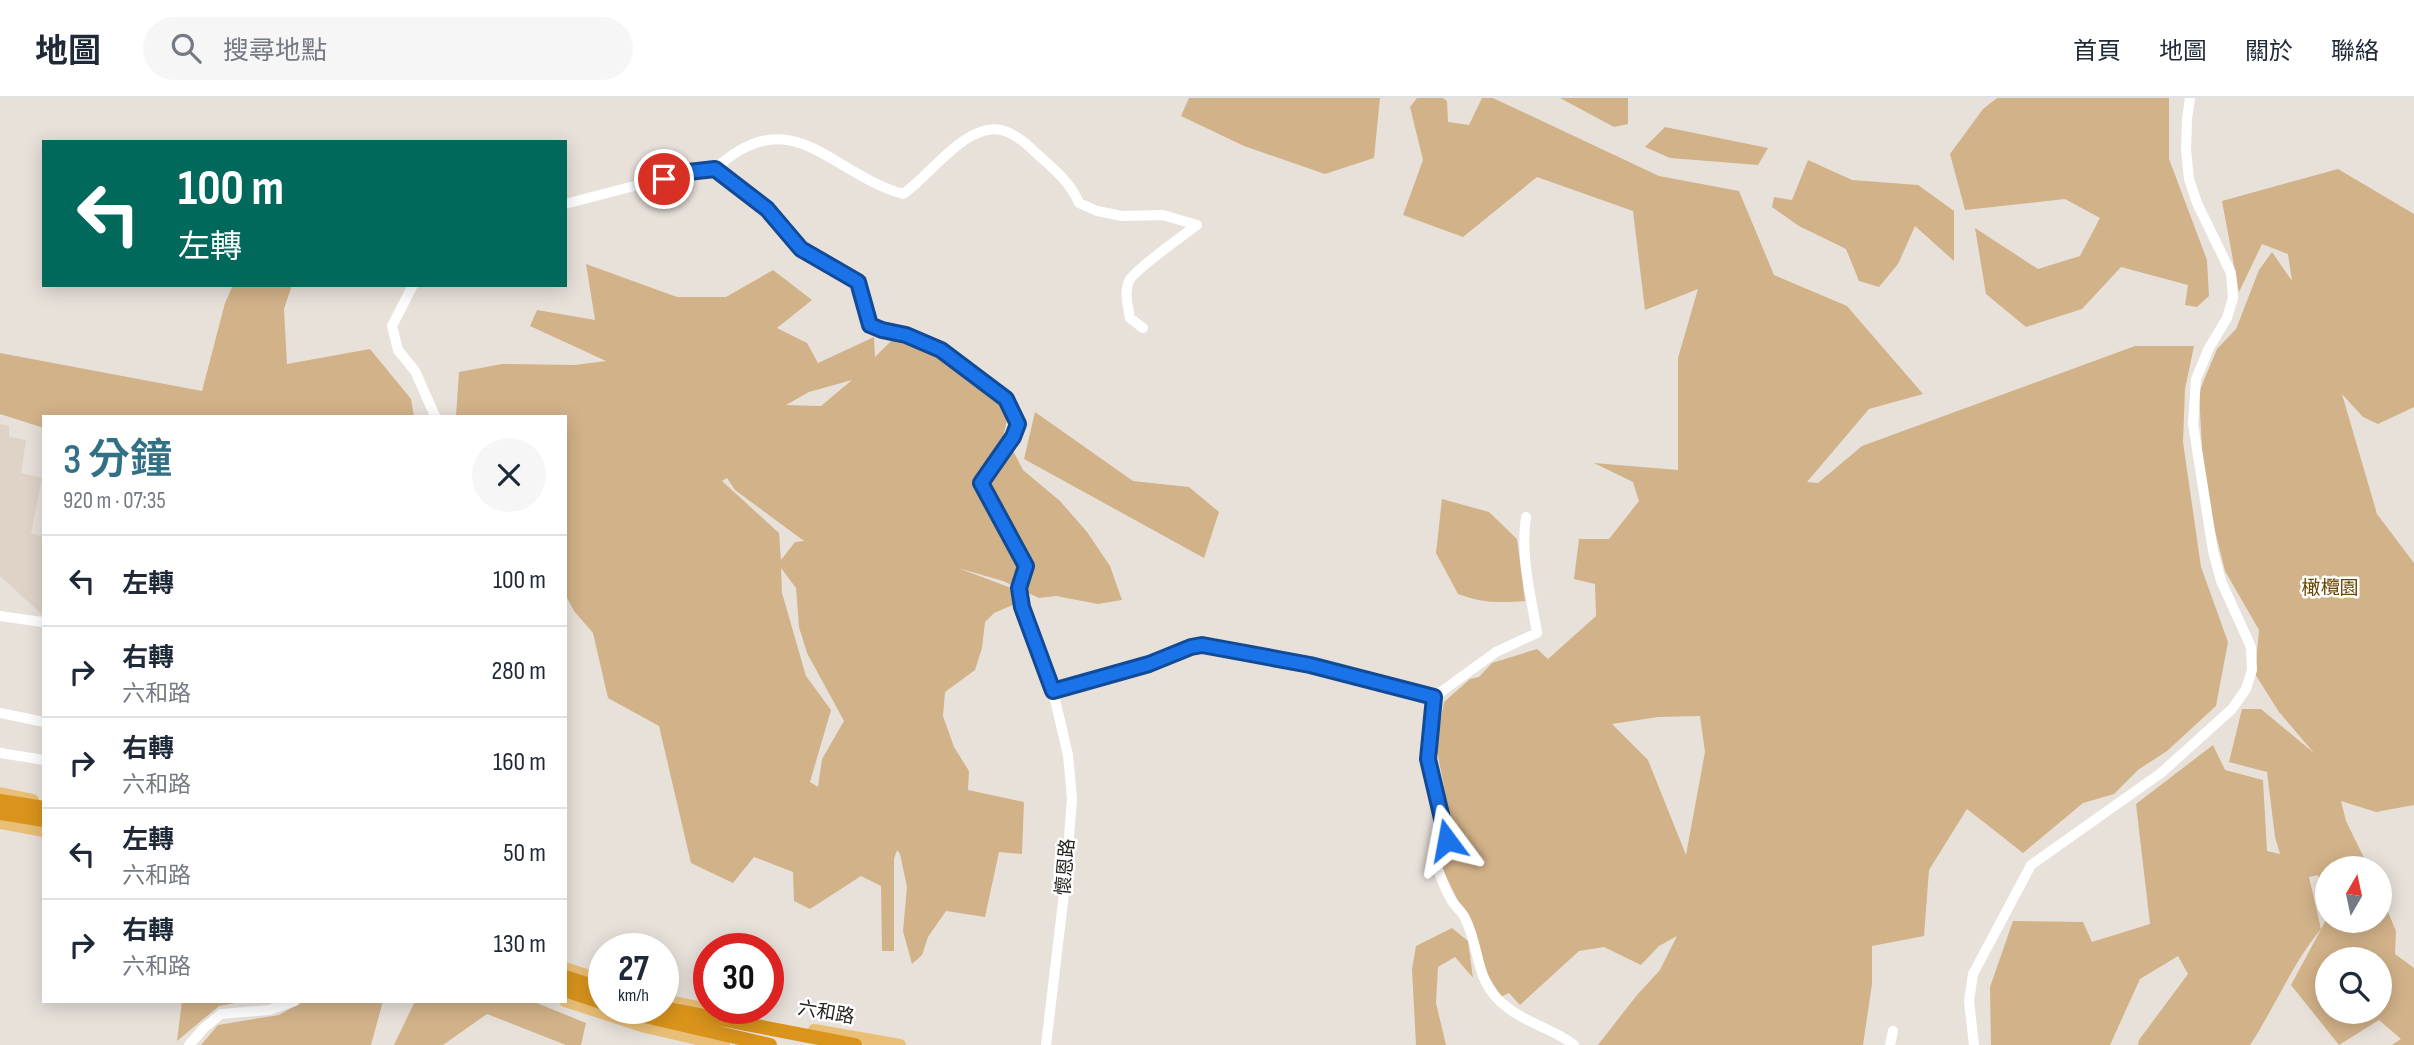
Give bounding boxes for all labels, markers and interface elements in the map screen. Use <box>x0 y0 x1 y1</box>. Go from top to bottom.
search box <box>143 17 633 80</box>
icon: search <box>167 29 205 67</box>
text: 地圖 <box>35 32 101 72</box>
text: 搜尋地點 <box>223 36 327 67</box>
text: 首頁 <box>2073 37 2121 66</box>
text: 地圖 <box>2159 37 2207 66</box>
text: 關於 <box>2245 37 2293 66</box>
text: 聯絡 <box>2331 37 2379 66</box>
pin <box>634 149 694 209</box>
text: 100 m <box>178 160 284 219</box>
icon: arrive <box>645 160 683 198</box>
icon: left <box>63 168 154 259</box>
text: 左轉 <box>178 228 242 267</box>
text: 3 分鐘 <box>63 435 172 486</box>
button: close <box>472 438 546 512</box>
text: 920 m · 07:35 <box>63 487 166 515</box>
icon: left <box>63 562 101 600</box>
text: 100 m <box>493 565 546 596</box>
text: 左轉 <box>122 569 174 600</box>
park label: 橄欖園 <box>2301 577 2359 600</box>
text: 右轉 <box>122 643 174 674</box>
icon: right <box>63 653 101 691</box>
text: 280 m <box>491 656 546 687</box>
text: 六和路 <box>122 680 191 708</box>
text: 右轉 <box>122 734 174 765</box>
icon: right <box>63 744 101 782</box>
text: 160 m <box>493 747 546 778</box>
text: 六和路 <box>122 771 191 799</box>
position arrow <box>1410 803 1484 877</box>
text: 左轉 <box>122 825 174 856</box>
icon: left <box>63 835 101 873</box>
text: 50 m <box>503 838 546 869</box>
street label: 懷恩路 <box>1052 838 1080 896</box>
north arrow <box>2315 856 2392 933</box>
map controls <box>2315 856 2392 1024</box>
text: 六和路 <box>122 862 191 890</box>
text: 右轉 <box>122 916 174 947</box>
icon: right <box>63 926 101 964</box>
text: 130 m <box>494 929 546 960</box>
speed limit sign: 30 <box>693 933 784 1024</box>
button: search <box>2315 947 2392 1024</box>
text: 27 <box>618 948 649 991</box>
text: 六和路 <box>122 953 191 981</box>
text: km/h <box>618 985 649 1006</box>
street label: 六和路 <box>796 997 856 1029</box>

